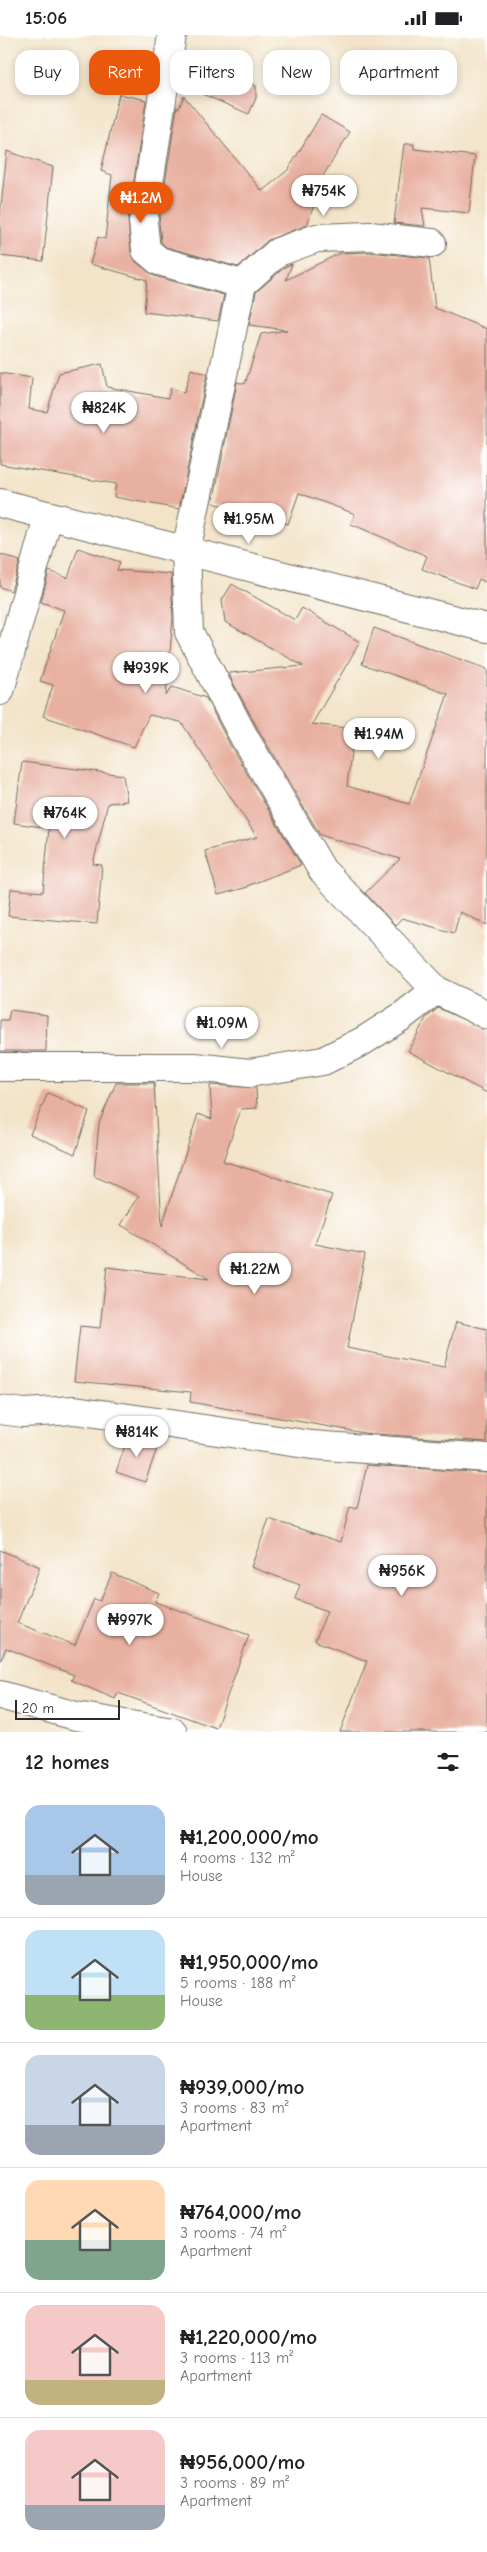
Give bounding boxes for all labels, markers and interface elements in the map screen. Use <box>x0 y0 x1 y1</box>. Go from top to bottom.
text: 15:06 <box>25 7 67 29</box>
chip: Buy <box>15 50 79 95</box>
chip: Rent <box>89 50 160 95</box>
chip: Filters <box>170 50 253 95</box>
chip: New <box>263 50 330 95</box>
chip: Apartment <box>340 50 457 95</box>
pin: ₦754K <box>289 175 359 217</box>
pin: ₦1.2M <box>106 181 176 224</box>
text: ₦754K <box>302 182 346 200</box>
text: ₦1.2M <box>120 189 162 207</box>
pin: ₦824K <box>69 391 139 434</box>
text: ₦824K <box>82 399 126 417</box>
pin: ₦1.95M <box>208 503 290 545</box>
text: ₦1.95M <box>224 510 274 528</box>
pin: ₦939K <box>111 651 181 694</box>
text: ₦939K <box>123 659 169 677</box>
pin: ₦1.94M <box>338 717 420 760</box>
text: ₦1.94M <box>354 725 404 743</box>
pin: ₦764K <box>30 797 100 839</box>
text: ₦764K <box>44 804 86 822</box>
pin: ₦1.09M <box>181 1007 263 1049</box>
text: ₦1.09M <box>196 1014 248 1032</box>
pin: ₦1.22M <box>214 1253 296 1295</box>
text: ₦1.22M <box>230 1260 280 1278</box>
pin: ₦814K <box>102 1415 172 1458</box>
text: ₦814K <box>116 1423 158 1441</box>
pin: ₦956K <box>367 1555 437 1597</box>
text: ₦956K <box>379 1562 425 1580</box>
pin: ₦997K <box>95 1603 165 1646</box>
text: ₦997K <box>108 1611 152 1629</box>
scale bar <box>15 1697 120 1720</box>
text: 20 m <box>22 1700 54 1717</box>
icon: filters <box>434 1748 462 1776</box>
text: 12 homes <box>25 1750 109 1774</box>
icon: home <box>65 1825 125 1885</box>
text: ₦1,200,000/mo <box>180 1825 319 1849</box>
text: 4 rooms · 132 m² <box>180 1849 295 1867</box>
text: House <box>180 1867 223 1885</box>
icon: home <box>65 1950 125 2010</box>
text: ₦1,950,000/mo <box>180 1950 318 1974</box>
text: 5 rooms · 188 m² <box>180 1974 296 1992</box>
text: House <box>180 1992 223 2010</box>
icon: home <box>65 2075 125 2135</box>
text: ₦939,000/mo <box>180 2075 304 2099</box>
text: 3 rooms · 83 m² <box>180 2099 289 2117</box>
text: Apartment <box>180 2117 252 2135</box>
icon: home <box>65 2200 125 2260</box>
text: ₦764,000/mo <box>180 2200 301 2224</box>
text: 3 rooms · 74 m² <box>180 2224 286 2242</box>
text: Apartment <box>180 2242 252 2260</box>
icon: home <box>65 2325 125 2385</box>
text: ₦1,220,000/mo <box>180 2325 317 2349</box>
text: 3 rooms · 113 m² <box>180 2349 293 2367</box>
text: Apartment <box>180 2367 252 2385</box>
icon: home <box>65 2450 125 2510</box>
text: ₦956,000/mo <box>180 2450 305 2474</box>
text: 3 rooms · 89 m² <box>180 2474 289 2492</box>
text: Apartment <box>180 2492 252 2510</box>

